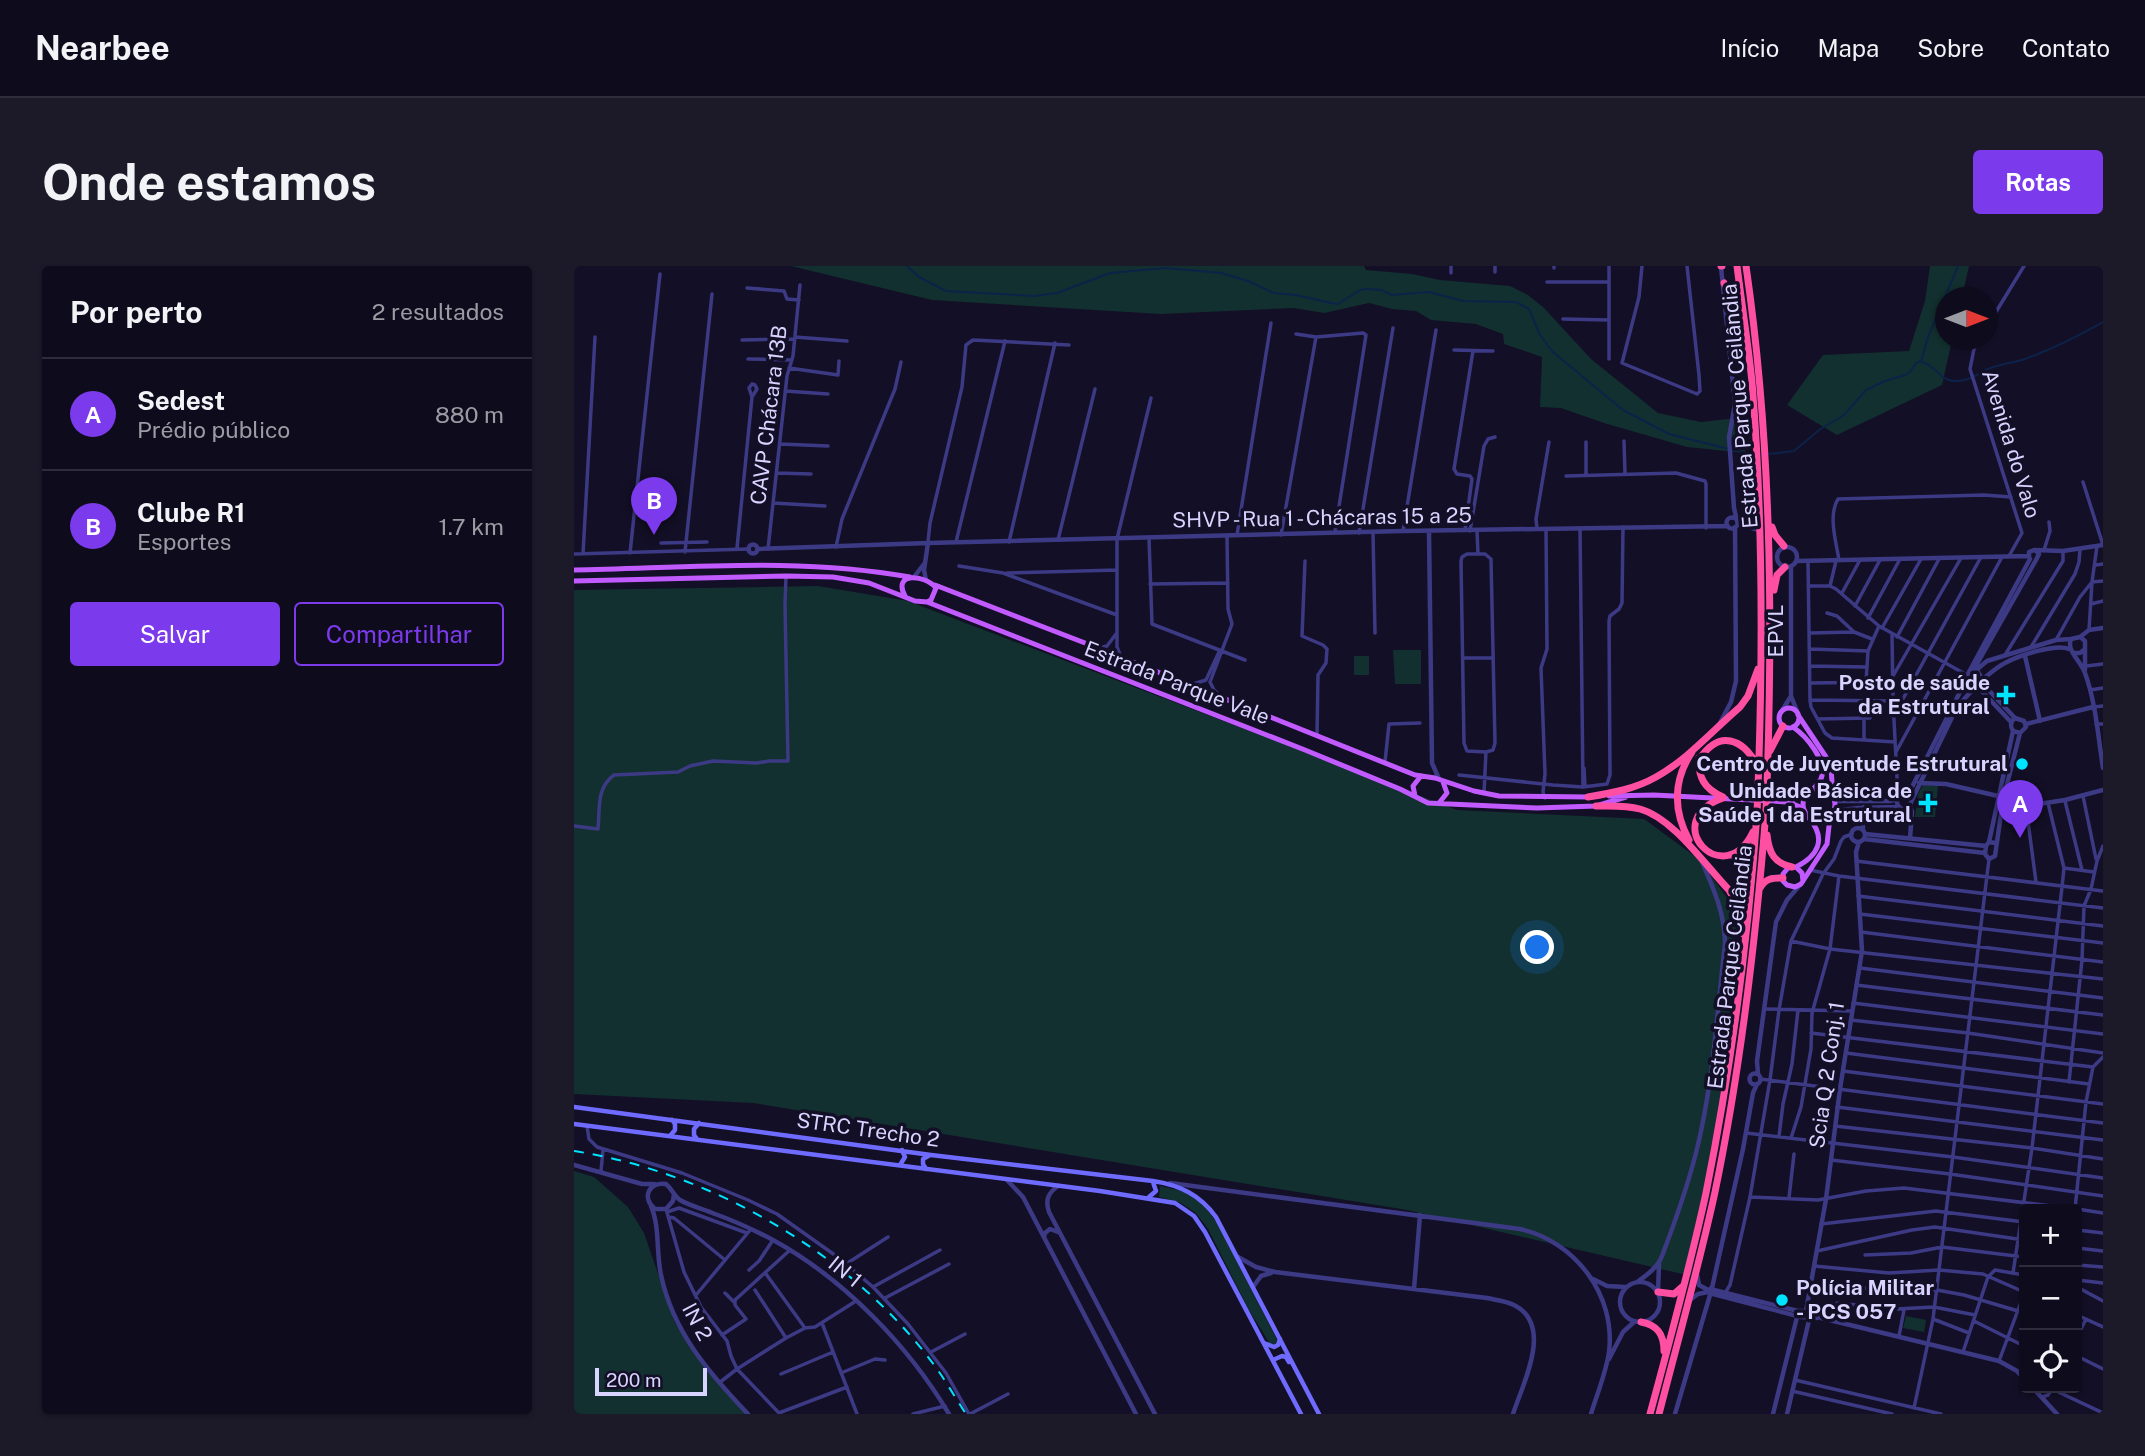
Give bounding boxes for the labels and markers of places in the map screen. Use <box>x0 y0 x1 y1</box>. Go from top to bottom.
pin: B <box>631 477 677 535</box>
place label: Posto de saúde da Estrutural <box>1839 670 1990 719</box>
marker: Posto de saúde da Estrutural <box>1996 685 2016 705</box>
place label: Centro de Juventude Estrutural <box>1696 751 2008 776</box>
marker: Centro de Juventude Estrutural <box>2014 756 2030 772</box>
place label: Unidade Básica de Saúde 1 da Estrutural <box>1698 778 1912 827</box>
pin: A <box>1997 780 2043 838</box>
marker: Unidade Básica de Saúde 1 da Estrutural <box>1918 793 1938 813</box>
place label: Polícia Militar - PCS 057 <box>1796 1275 1934 1324</box>
marker: Polícia Militar - PCS 057 <box>1774 1292 1790 1308</box>

